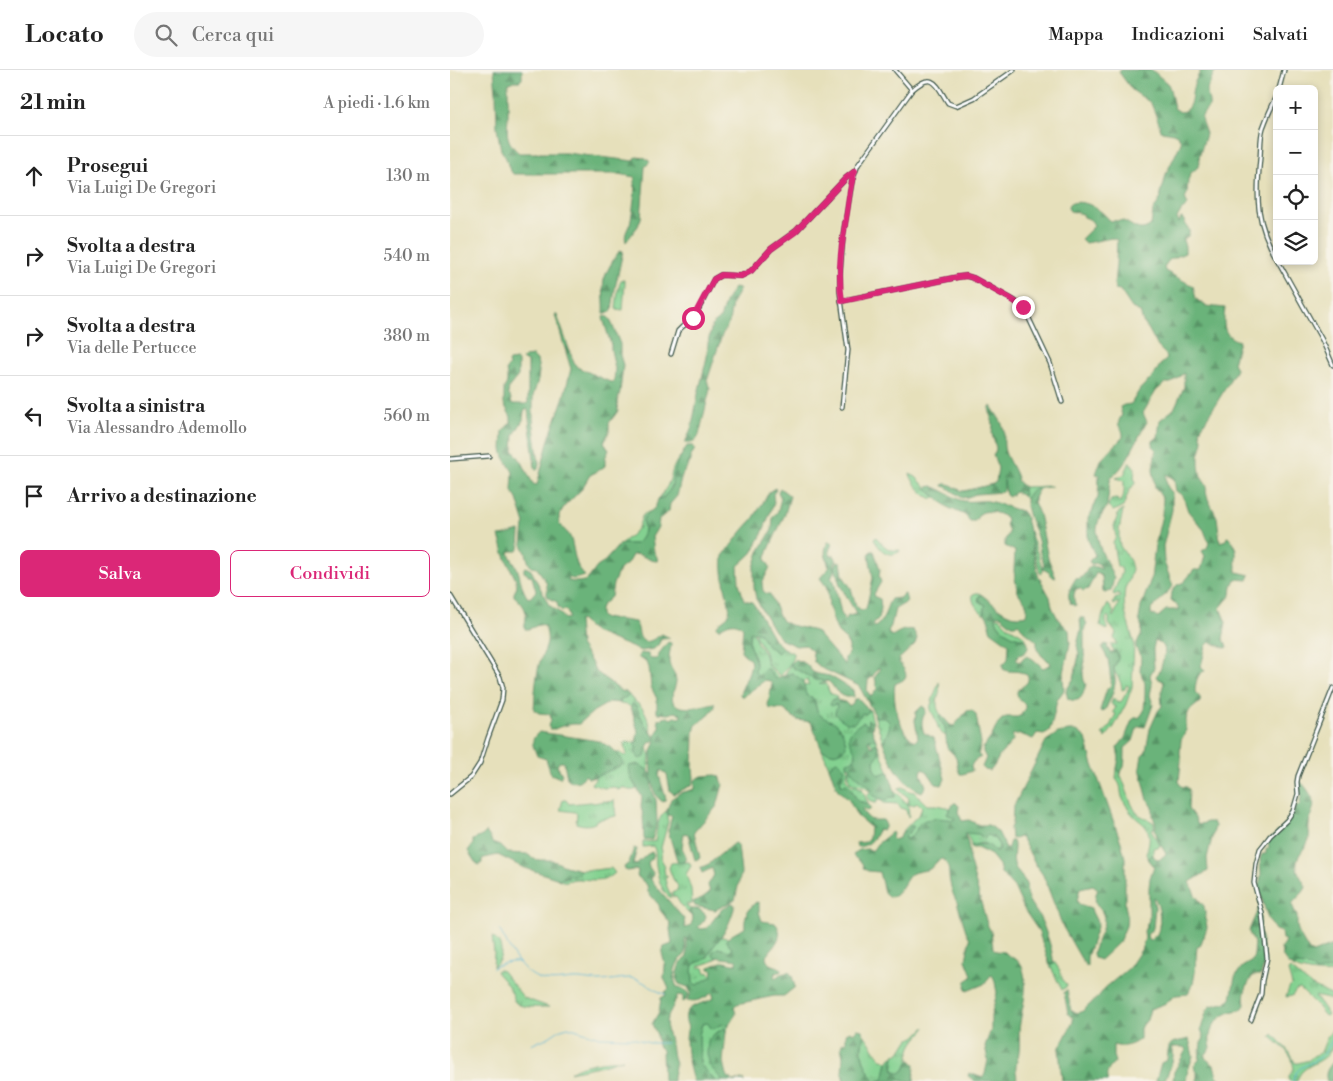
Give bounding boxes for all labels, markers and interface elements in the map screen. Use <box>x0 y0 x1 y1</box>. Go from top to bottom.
search box <box>134 12 484 57</box>
text: Locato <box>25 20 104 50</box>
icon: search <box>152 21 180 49</box>
text: Cerca qui <box>192 23 274 47</box>
text: Mappa <box>1049 23 1103 46</box>
text: Indicazioni <box>1131 23 1225 46</box>
text: Salvati <box>1253 23 1308 46</box>
map controls <box>1273 85 1318 265</box>
button: + <box>1273 85 1318 130</box>
text: 21 min <box>20 90 86 116</box>
text: A piedi · 1.6 km <box>323 93 430 113</box>
button: − <box>1273 130 1318 175</box>
text: Prosegui <box>67 154 148 178</box>
icon: ahead <box>20 162 48 190</box>
text: 130 m <box>386 166 430 186</box>
button: locate <box>1273 175 1318 220</box>
text: Via Luigi De Gregori <box>67 178 216 198</box>
button: layers <box>1273 220 1318 265</box>
text: Svolta a destra <box>67 234 195 258</box>
icon: right <box>20 242 48 270</box>
text: 540 m <box>383 246 430 266</box>
text: Via Luigi De Gregori <box>67 258 216 278</box>
route end <box>1012 296 1035 319</box>
route start <box>682 307 705 330</box>
text: Svolta a destra <box>67 314 195 338</box>
icon: right <box>20 322 48 350</box>
text: 380 m <box>383 326 430 346</box>
text: Via delle Pertucce <box>67 338 197 358</box>
text: Svolta a sinistra <box>67 394 205 418</box>
icon: left <box>20 402 48 430</box>
text: 560 m <box>384 406 430 426</box>
text: Via Alessandro Ademollo <box>67 418 247 438</box>
icon: arrive <box>20 482 48 510</box>
text: Arrivo a destinazione <box>67 484 257 508</box>
button: Salva <box>20 550 220 597</box>
button: Condividi <box>230 550 430 597</box>

